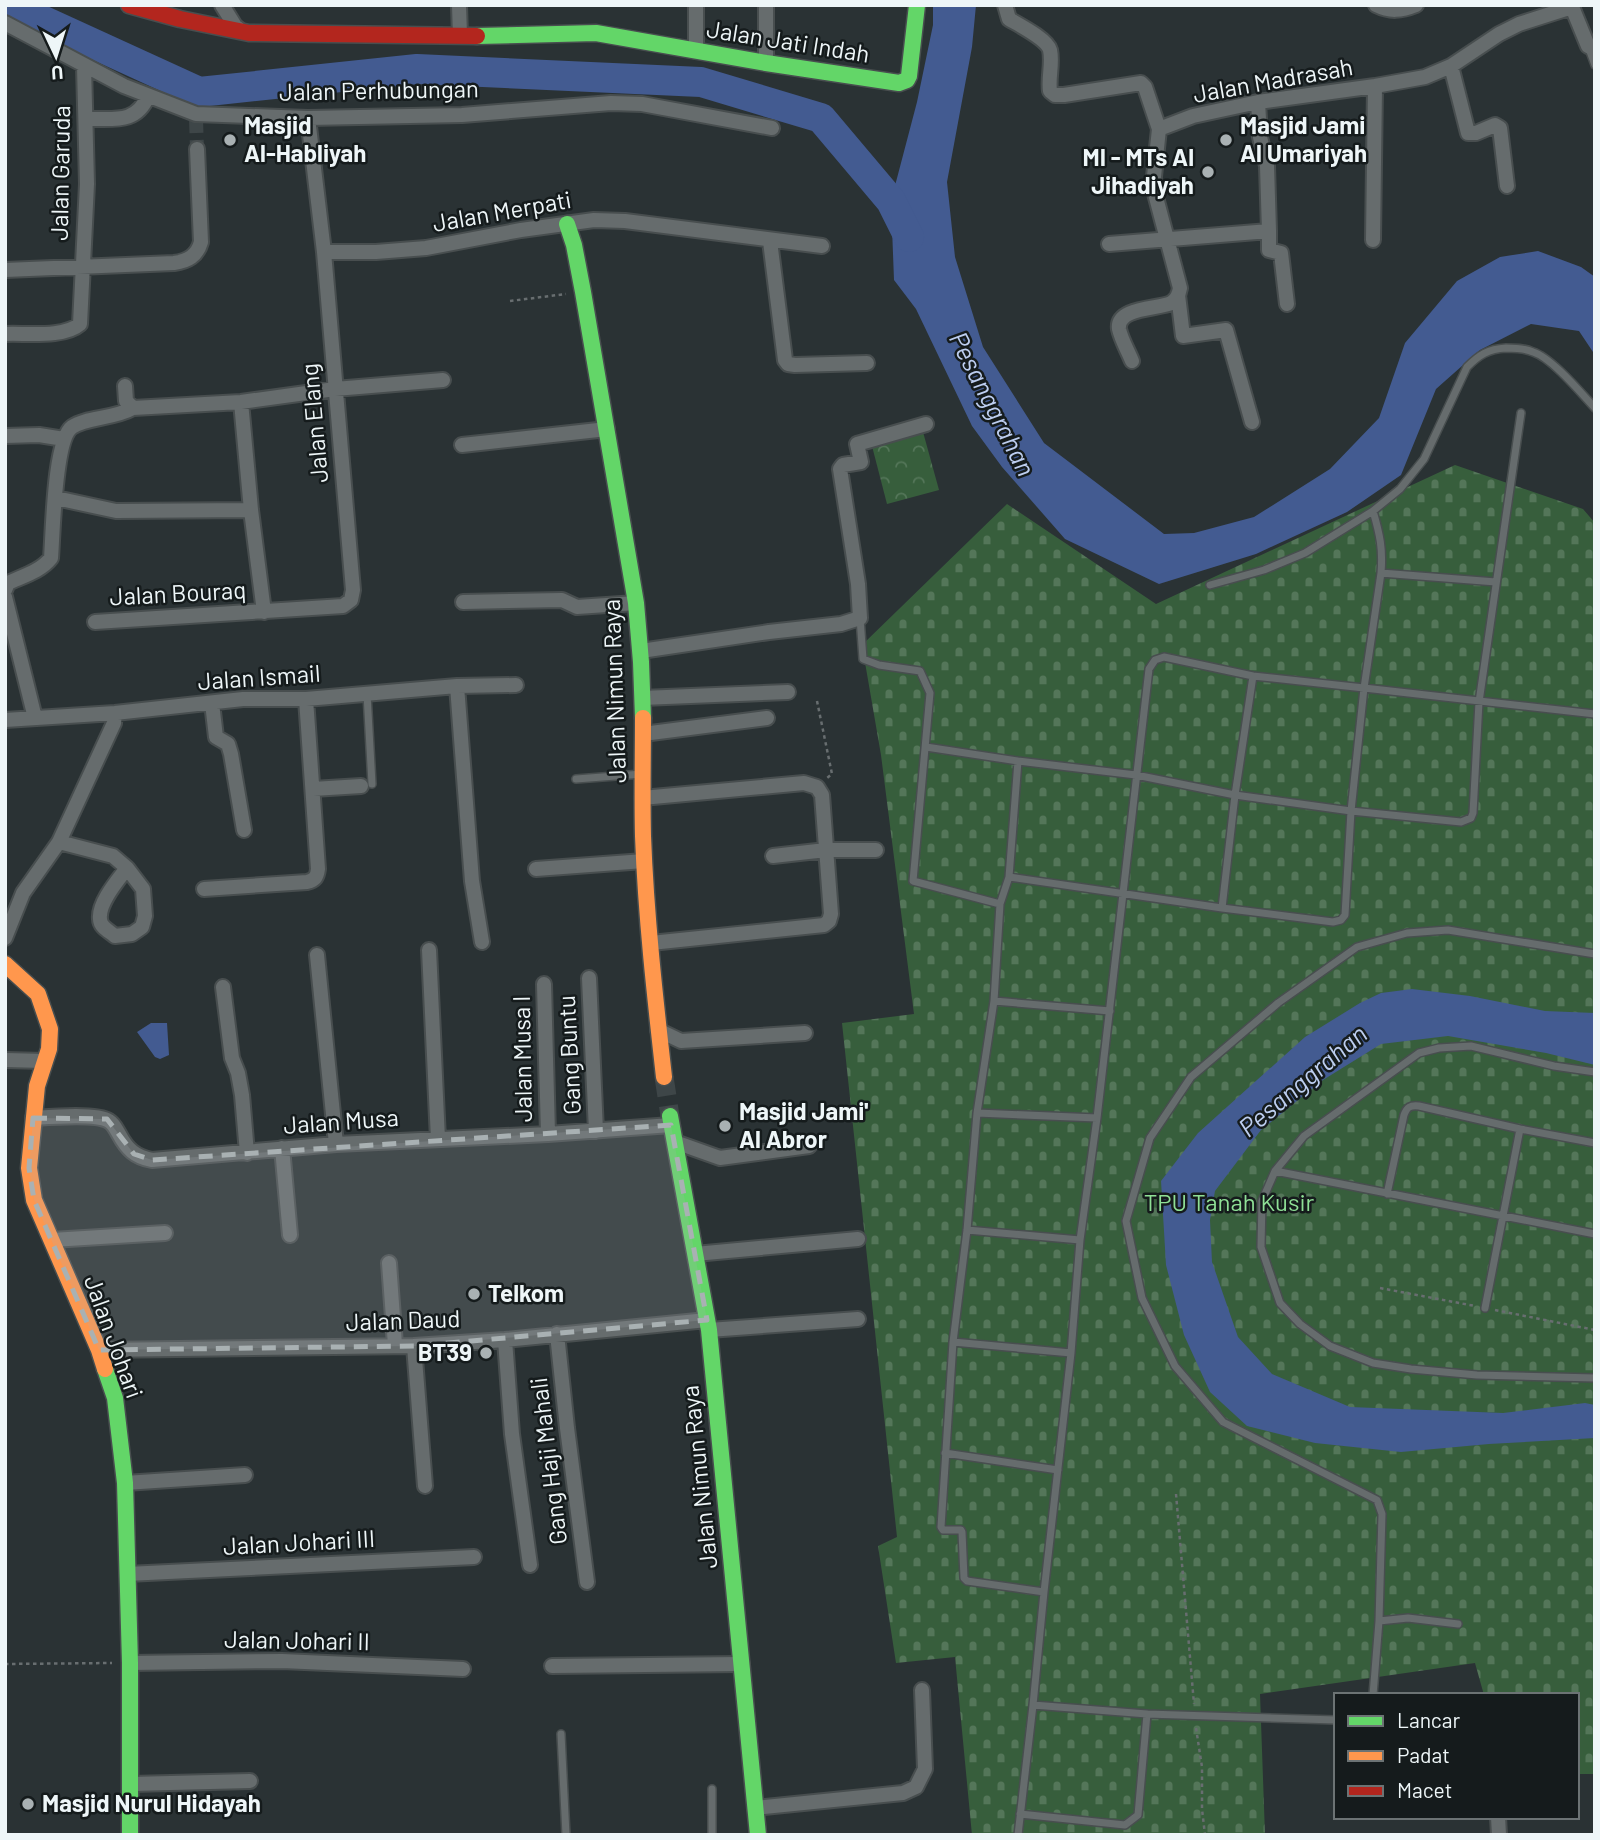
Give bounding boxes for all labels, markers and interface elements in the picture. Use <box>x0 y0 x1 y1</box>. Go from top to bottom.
street label: Jalan Jati Indah <box>705 13 872 68</box>
north arrow <box>21 21 91 91</box>
street label: Jalan Madrasah <box>1191 51 1355 108</box>
text: U <box>50 62 64 85</box>
street label: Jalan Perhubungan <box>279 73 479 106</box>
street label: Jalan Garuda <box>44 105 75 241</box>
place label: Masjid Al-Habliyah <box>244 110 366 167</box>
place label: Masjid Jami Al Umariyah <box>1240 110 1367 167</box>
marker: Masjid Al-Habliyah <box>222 132 238 148</box>
marker: Masjid Jami Al Umariyah <box>1218 132 1234 148</box>
place label: MI - MTs Al Jihadiyah <box>1083 142 1194 199</box>
marker: MI - MTs Al Jihadiyah <box>1200 164 1216 180</box>
street label: Jalan Merpati <box>430 184 573 237</box>
water label: Pesanggrahan <box>944 326 1043 481</box>
street label: Jalan Elang <box>294 362 333 484</box>
street label: Jalan Bouraq <box>109 574 247 611</box>
street label: Jalan Nimun Raya <box>596 598 631 784</box>
street label: Jalan Ismail <box>196 658 321 695</box>
street label: Gang Buntu <box>551 995 586 1116</box>
street label: Jalan Musa I <box>506 996 537 1123</box>
water label: Pesanggrahan <box>1232 1017 1372 1142</box>
place label: Masjid Jami' Al Abror <box>739 1096 868 1153</box>
street label: Jalan Musa <box>282 1102 400 1139</box>
marker: Masjid Jami' Al Abror <box>717 1118 733 1134</box>
park label: TPU Tanah Kusir <box>1144 1187 1315 1216</box>
street label: Jalan Johari <box>79 1271 150 1402</box>
place label: Telkom <box>488 1278 564 1307</box>
marker: Telkom <box>466 1286 482 1302</box>
street label: Jalan Daud <box>345 1303 461 1336</box>
place label: BT39 <box>418 1337 472 1366</box>
marker: BT39 <box>478 1345 494 1361</box>
street label: Gang Haji Mahali <box>523 1376 572 1547</box>
street label: Jalan Nimun Raya <box>674 1384 723 1570</box>
street label: Jalan Johari III <box>222 1523 376 1560</box>
street label: Jalan Johari II <box>224 1624 370 1655</box>
legend <box>1334 1693 1579 1819</box>
text: Lancar <box>1397 1707 1460 1732</box>
text: Padat <box>1397 1742 1450 1767</box>
text: Macet <box>1397 1777 1452 1802</box>
place label: Masjid Nurul Hidayah <box>42 1788 261 1817</box>
marker: Masjid Nurul Hidayah <box>20 1796 36 1812</box>

